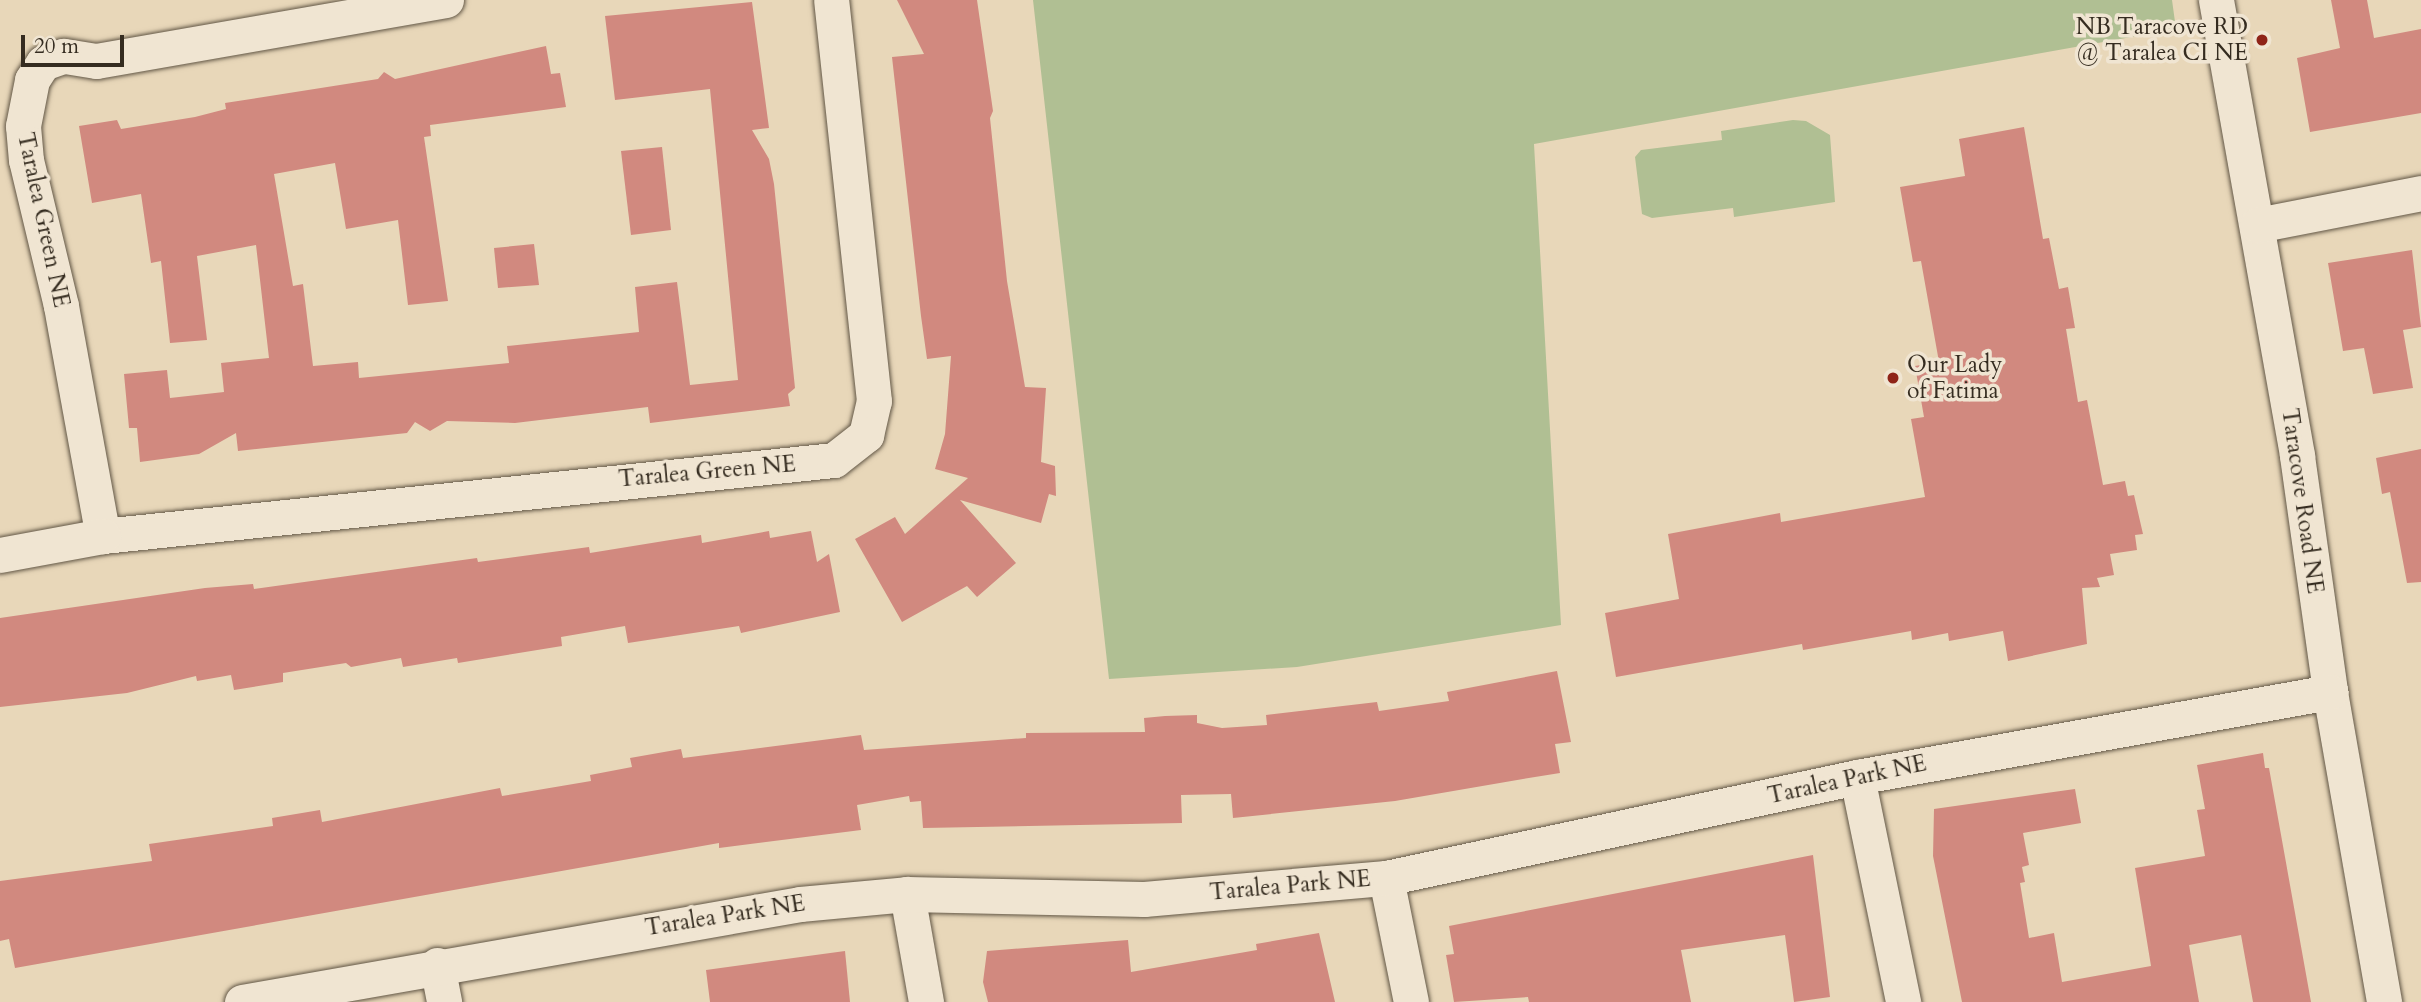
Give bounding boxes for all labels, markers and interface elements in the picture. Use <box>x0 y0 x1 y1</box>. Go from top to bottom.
place label: NB Taracove RD @ Taralea CI NE <box>2076 13 2248 67</box>
scale bar <box>24 21 128 65</box>
text: 20 m <box>34 32 79 61</box>
marker: NB Taracove RD @ Taralea CI NE <box>2254 32 2270 48</box>
street label: Taralea Green NE <box>11 130 75 310</box>
place label: Our Lady of Fatima <box>1907 351 2002 405</box>
marker: Our Lady of Fatima <box>1885 370 1901 386</box>
street label: Taracove Road NE <box>2275 407 2329 595</box>
street label: Taralea Green NE <box>617 450 797 494</box>
street label: Taralea Park NE <box>1765 750 1929 810</box>
street label: Taralea Park NE <box>1208 865 1372 907</box>
street label: Taralea Park NE <box>643 890 807 942</box>

